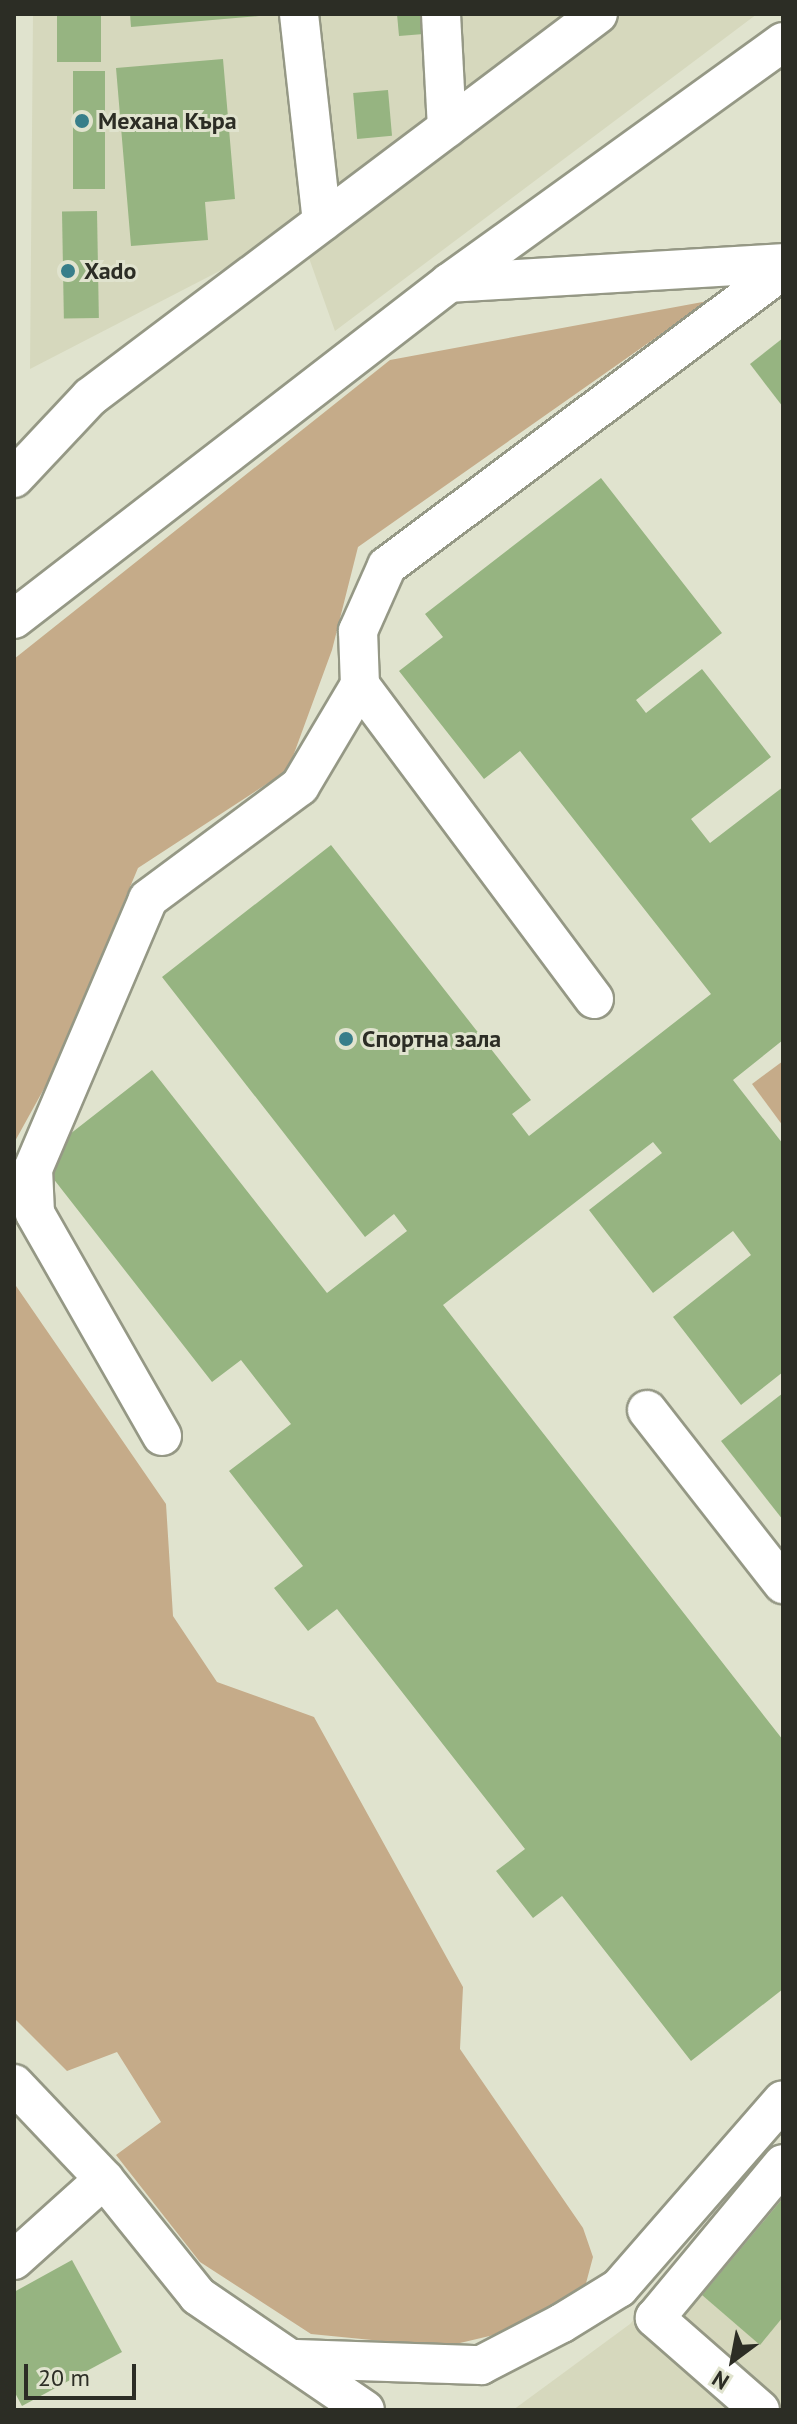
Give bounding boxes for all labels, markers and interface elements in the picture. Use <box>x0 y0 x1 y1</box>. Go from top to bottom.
place label: Механа Къра <box>98 107 237 135</box>
marker: Механа Къра <box>73 112 91 130</box>
place label: Xado <box>84 257 136 285</box>
marker: Xado <box>59 262 77 280</box>
place label: Спортна зала <box>362 1025 501 1053</box>
marker: Спортна зала <box>337 1030 355 1048</box>
north arrow <box>693 2320 773 2400</box>
scale bar <box>28 2348 140 2398</box>
text: 20 m <box>38 2362 90 2393</box>
text: N <box>707 2365 734 2396</box>

